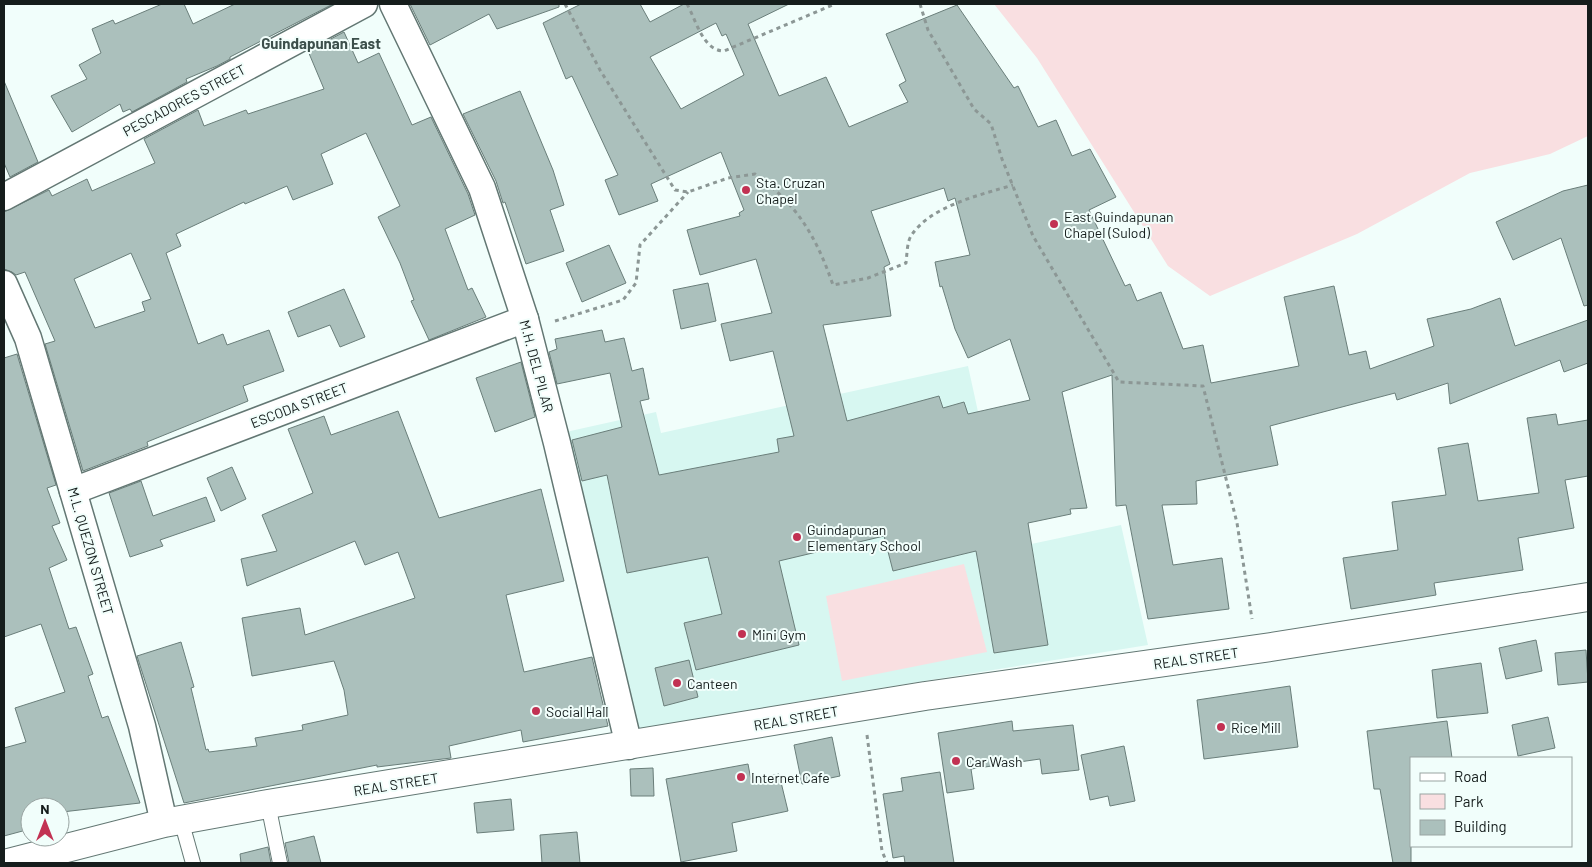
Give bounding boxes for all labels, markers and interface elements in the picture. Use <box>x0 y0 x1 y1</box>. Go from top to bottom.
district label: Guindapunan East <box>261 34 381 52</box>
street label: PESCADORES STREET <box>120 60 248 140</box>
place label: Sta. Cruzan Chapel <box>756 174 825 207</box>
marker: Sta. Cruzan Chapel <box>740 184 752 196</box>
place label: East Guindapunan Chapel (Sulod) <box>1064 208 1174 241</box>
marker: East Guindapunan Chapel (Sulod) <box>1048 218 1060 230</box>
street label: M.H. DEL PILAR <box>516 318 558 414</box>
street label: ESCODA STREET <box>248 379 350 431</box>
street label: M.L. QUEZON STREET <box>65 485 117 617</box>
place label: Guindapunan Elementary School <box>807 521 921 554</box>
marker: Guindapunan Elementary School <box>791 531 803 543</box>
place label: Mini Gym <box>752 626 806 643</box>
marker: Mini Gym <box>736 628 748 640</box>
street label: REAL STREET <box>1152 644 1240 672</box>
place label: Canteen <box>687 675 737 692</box>
marker: Canteen <box>671 677 683 689</box>
street label: REAL STREET <box>752 702 840 734</box>
place label: Social Hall <box>546 703 609 720</box>
marker: Social Hall <box>530 705 542 717</box>
place label: Rice Mill <box>1231 719 1281 736</box>
marker: Rice Mill <box>1215 721 1227 733</box>
place label: Car Wash <box>966 753 1023 770</box>
marker: Car Wash <box>950 755 962 767</box>
legend <box>1410 757 1572 847</box>
text: Road <box>1454 767 1487 785</box>
street label: REAL STREET <box>352 769 440 799</box>
place label: Internet Cafe <box>751 769 830 786</box>
marker: Internet Cafe <box>735 771 747 783</box>
text: Park <box>1454 792 1484 810</box>
north arrow <box>20 797 70 847</box>
text: N <box>40 800 50 817</box>
text: Building <box>1454 817 1507 835</box>

